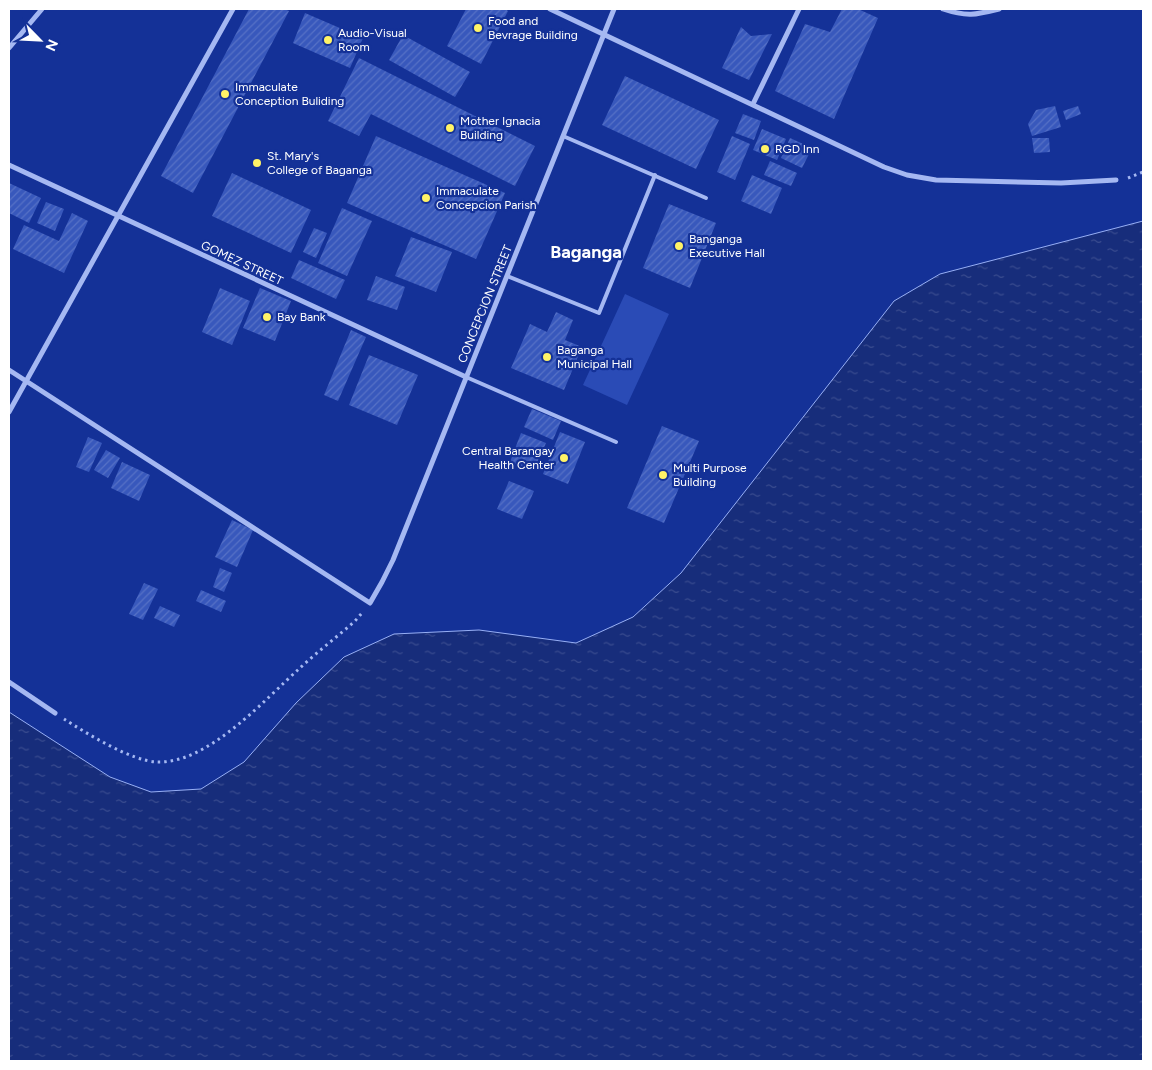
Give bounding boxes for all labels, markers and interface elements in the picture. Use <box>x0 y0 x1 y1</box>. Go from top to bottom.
place label: Food and Bevrage Building <box>488 14 578 42</box>
north arrow <box>15 15 65 65</box>
marker: Food and Bevrage Building <box>472 22 484 34</box>
place label: Audio-Visual Room <box>338 26 407 54</box>
marker: Audio-Visual Room <box>322 34 334 46</box>
text: N <box>41 37 61 53</box>
place label: Immaculate Conception Buliding <box>235 80 344 108</box>
marker: Immaculate Conception Buliding <box>219 88 231 100</box>
place label: Mother Ignacia Building <box>460 114 540 142</box>
marker: Mother Ignacia Building <box>444 122 456 134</box>
place label: RGD Inn <box>775 142 820 156</box>
marker: RGD Inn <box>759 143 771 155</box>
place label: St. Mary's College of Baganga <box>267 149 372 177</box>
marker: St. Mary's College of Baganga <box>251 157 263 169</box>
place label: Immaculate Concepcion Parish <box>436 184 537 212</box>
marker: Immaculate Concepcion Parish <box>420 192 432 204</box>
place label: Banganga Executive Hall <box>689 232 765 260</box>
street label: GOMEZ STREET <box>199 238 285 288</box>
marker: Banganga Executive Hall <box>673 240 685 252</box>
district label: Baganga <box>550 241 622 263</box>
street label: CONCEPCION STREET <box>455 243 515 365</box>
place label: Bay Bank <box>277 310 326 324</box>
marker: Bay Bank <box>261 311 273 323</box>
place label: Baganga Municipal Hall <box>557 343 632 371</box>
marker: Baganga Municipal Hall <box>541 351 553 363</box>
place label: Central Barangay Health Center <box>462 444 555 472</box>
marker: Central Barangay Health Center <box>558 452 570 464</box>
place label: Multi Purpose Building <box>673 461 747 489</box>
marker: Multi Purpose Building <box>657 469 669 481</box>

